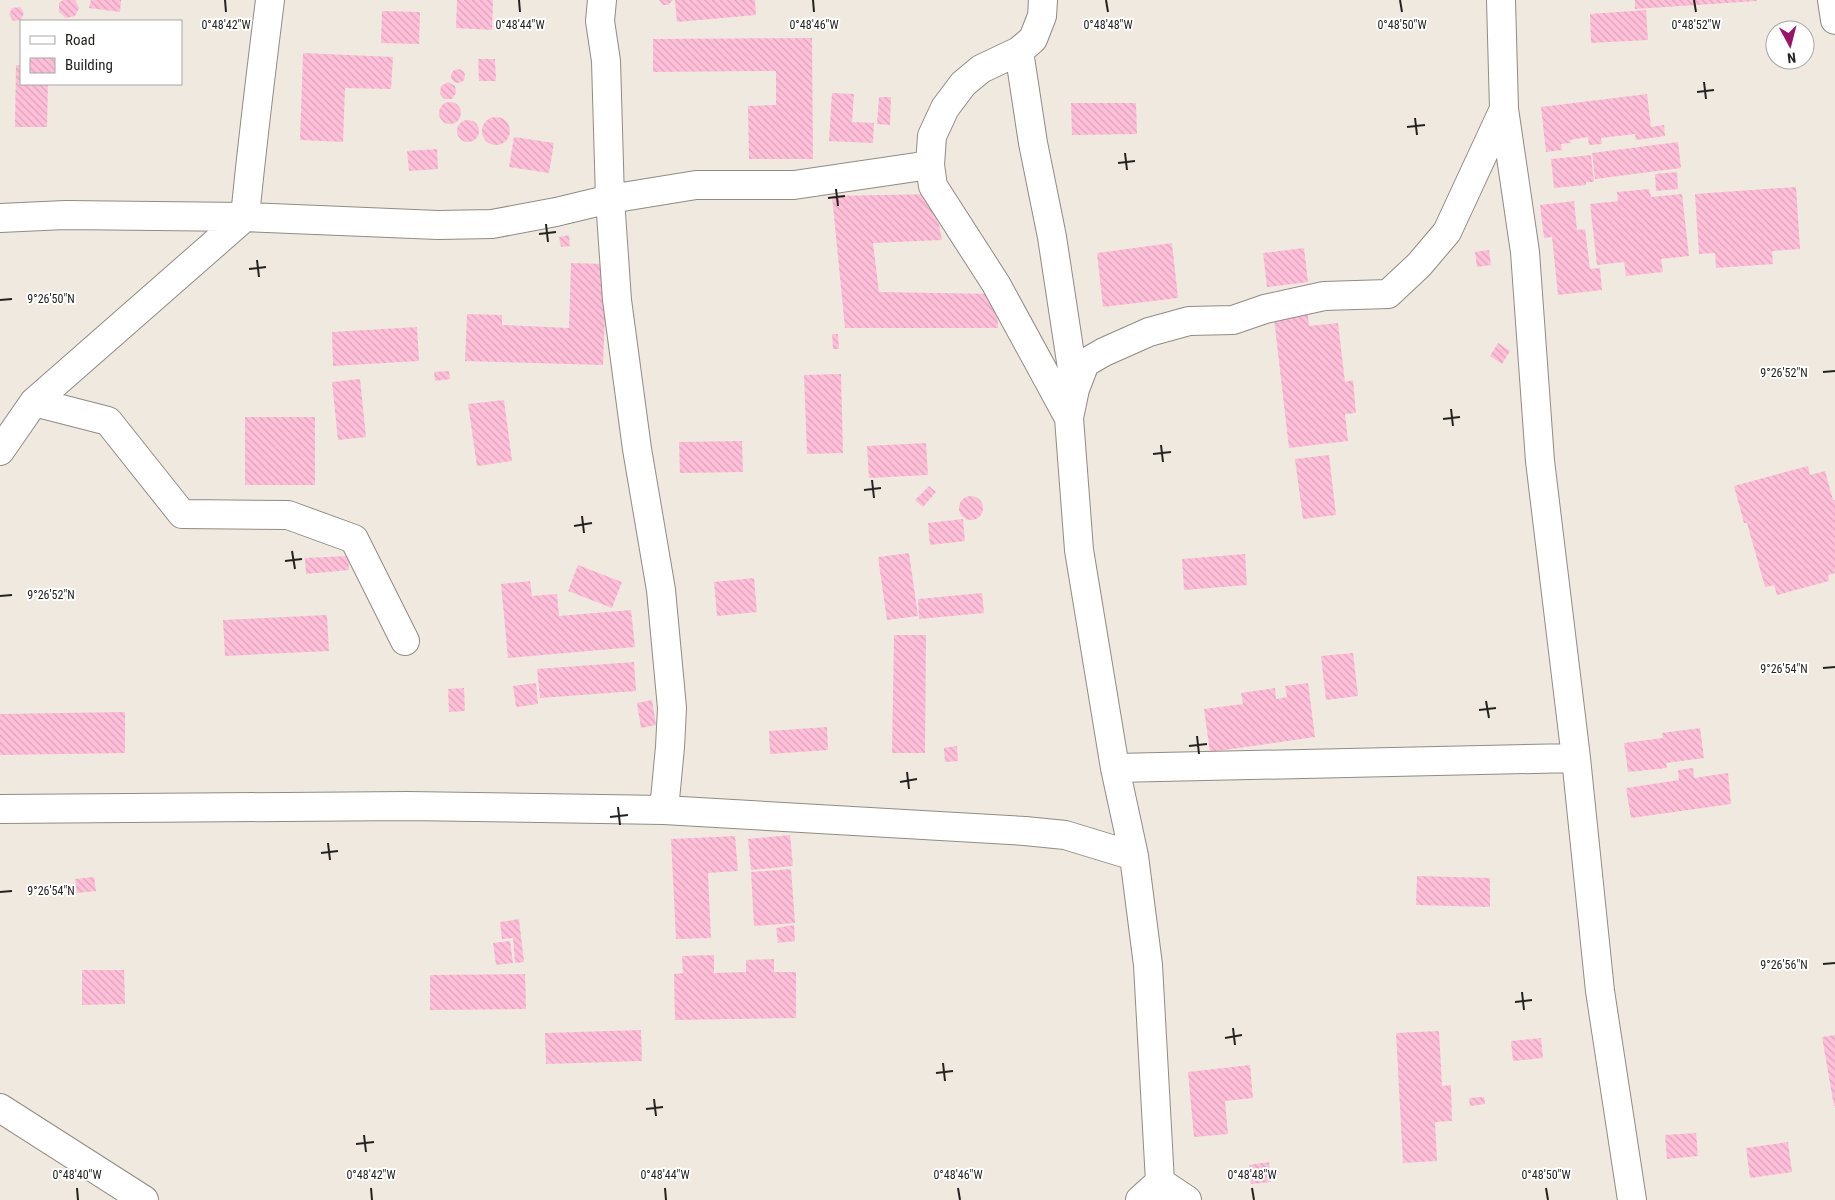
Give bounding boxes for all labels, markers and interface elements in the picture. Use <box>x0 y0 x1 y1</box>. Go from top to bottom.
text: 0°48'42"W <box>201 18 251 32</box>
text: 0°48'44"W <box>495 18 545 32</box>
text: 0°48'46"W <box>789 18 839 32</box>
text: 0°48'48"W <box>1083 18 1133 32</box>
text: 0°48'50"W <box>1377 18 1427 32</box>
text: 0°48'52"W <box>1671 18 1721 32</box>
legend <box>20 20 182 85</box>
north arrow <box>1765 20 1815 70</box>
text: Road <box>65 31 95 49</box>
text: N <box>1786 49 1797 66</box>
text: Building <box>65 56 113 74</box>
text: 9°26'50"N <box>27 292 75 306</box>
text: 9°26'52"N <box>1760 366 1808 380</box>
text: 9°26'52"N <box>27 588 75 602</box>
text: 9°26'54"N <box>1760 662 1808 676</box>
text: 9°26'54"N <box>27 884 75 898</box>
text: 9°26'56"N <box>1760 958 1808 972</box>
text: 0°48'40"W <box>52 1168 102 1182</box>
text: 0°48'42"W <box>346 1168 396 1182</box>
text: 0°48'44"W <box>640 1168 690 1182</box>
text: 0°48'46"W <box>933 1168 983 1182</box>
text: 0°48'48"W <box>1227 1168 1277 1182</box>
text: 0°48'50"W <box>1521 1168 1571 1182</box>

